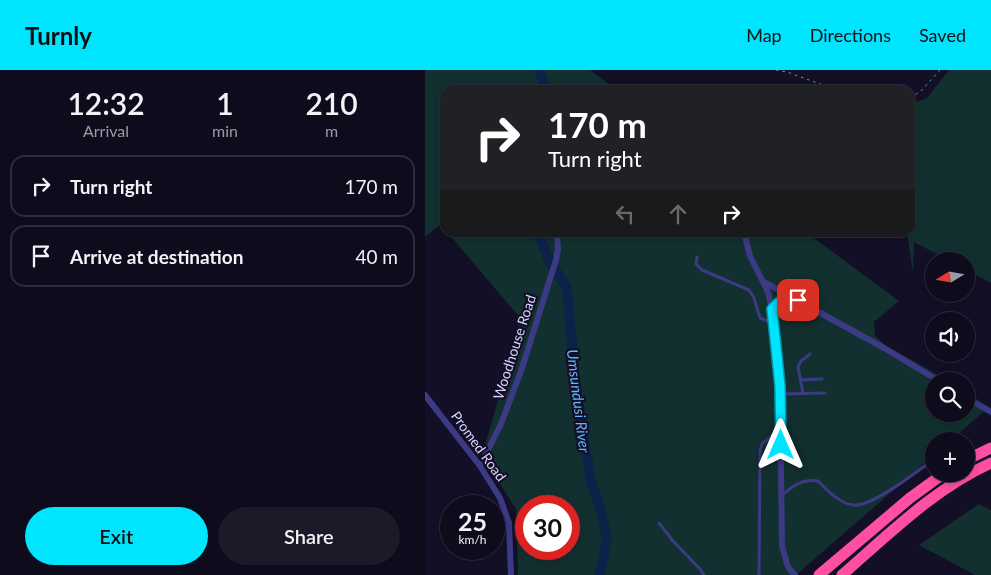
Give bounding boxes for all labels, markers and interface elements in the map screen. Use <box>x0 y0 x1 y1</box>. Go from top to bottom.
text: Turnly <box>25 21 92 50</box>
text: Map <box>746 24 782 46</box>
text: Directions <box>810 24 891 46</box>
text: Saved <box>919 24 966 46</box>
text: 12:32 <box>67 85 145 121</box>
text: 1 <box>216 85 234 121</box>
text: 210 <box>305 85 358 121</box>
text: 170 m <box>548 103 647 145</box>
icon: right <box>465 105 530 170</box>
text: Arrival <box>83 121 129 140</box>
text: min <box>212 121 238 140</box>
text: m <box>325 121 338 140</box>
text: Turn right <box>548 145 642 172</box>
icon: right <box>27 172 55 200</box>
text: Turn right <box>70 175 152 198</box>
text: 170 m <box>344 175 398 198</box>
icon: left <box>611 200 639 228</box>
icon: ahead <box>664 200 692 228</box>
icon: right <box>717 200 745 228</box>
icon: arrive <box>27 242 55 270</box>
text: Arrive at destination <box>70 245 243 268</box>
text: 40 m <box>355 245 398 268</box>
north arrow <box>925 252 975 302</box>
map controls <box>925 252 975 482</box>
pin <box>777 279 819 321</box>
icon: arrive <box>784 286 812 314</box>
street label: Woodhouse Road <box>489 293 539 401</box>
button: sound <box>925 312 975 362</box>
water label: Umsundusi River <box>564 348 594 455</box>
button: search <box>925 372 975 422</box>
street label: Promed Road <box>448 408 510 484</box>
position arrow <box>754 418 806 470</box>
button: + <box>925 432 975 482</box>
speed limit sign: 30 <box>515 495 580 560</box>
text: 25 <box>458 506 487 536</box>
button: Exit <box>25 507 208 565</box>
button: Share <box>218 507 400 565</box>
text: km/h <box>458 532 487 547</box>

